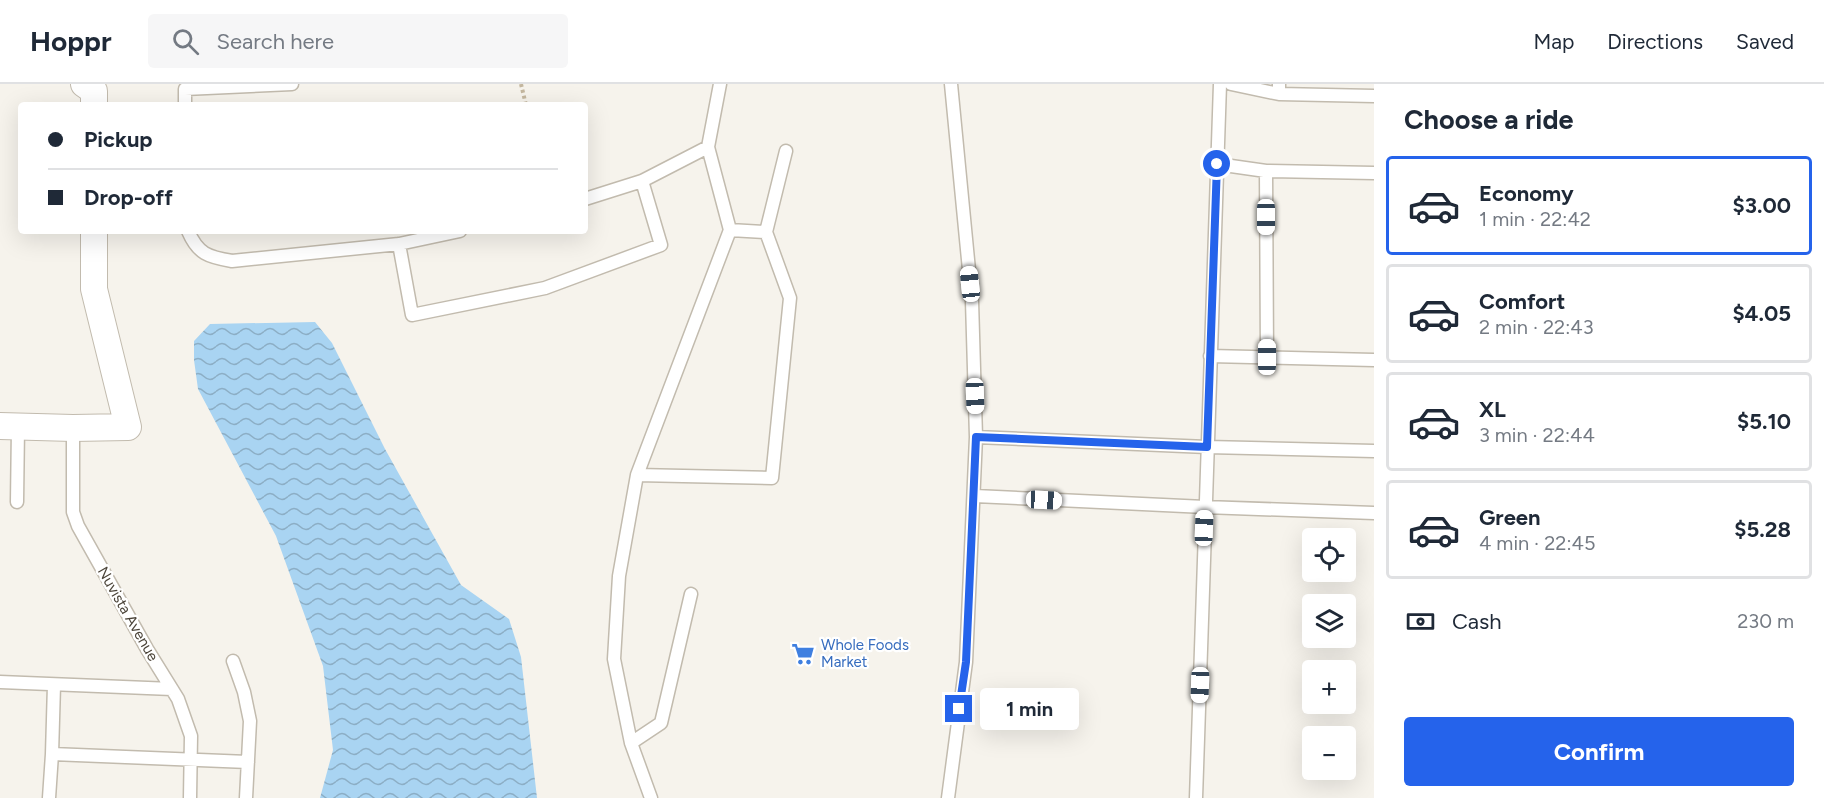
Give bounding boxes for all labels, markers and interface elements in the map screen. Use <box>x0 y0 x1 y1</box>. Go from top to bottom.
search box <box>148 14 568 68</box>
text: Hoppr <box>30 24 112 58</box>
icon: search <box>169 25 202 58</box>
text: Search here <box>217 28 334 55</box>
text: Map <box>1533 29 1574 54</box>
text: Directions <box>1607 29 1703 54</box>
text: Saved <box>1736 29 1794 54</box>
text: Choose a ride <box>1404 103 1573 136</box>
text: Pickup <box>84 126 153 153</box>
route start <box>1203 150 1230 177</box>
icon: car <box>1407 179 1461 233</box>
text: Economy <box>1479 180 1574 207</box>
text: Drop-off <box>84 184 173 211</box>
text: $3.00 <box>1733 192 1791 219</box>
car <box>1257 199 1275 235</box>
text: 1 min · 22:42 <box>1479 207 1591 231</box>
car <box>959 265 981 303</box>
icon: car <box>1407 287 1461 341</box>
text: Comfort <box>1479 288 1565 315</box>
text: $4.05 <box>1732 300 1791 327</box>
text: 2 min · 22:43 <box>1479 315 1594 339</box>
car <box>1258 339 1276 375</box>
car <box>965 378 985 414</box>
icon: car <box>1407 395 1461 449</box>
text: XL <box>1479 396 1506 423</box>
text: $5.10 <box>1737 408 1791 435</box>
text: 3 min · 22:44 <box>1479 423 1595 447</box>
car <box>1026 490 1062 510</box>
icon: car <box>1407 503 1461 557</box>
text: Green <box>1479 504 1541 531</box>
car <box>1194 510 1214 546</box>
text: $5.28 <box>1734 516 1791 543</box>
map controls <box>1302 528 1356 780</box>
button: locate <box>1302 528 1356 582</box>
text: 4 min · 22:45 <box>1479 531 1595 555</box>
street label: Nuvista Avenue <box>94 564 162 664</box>
button: layers <box>1302 594 1356 648</box>
icon: cash <box>1404 605 1437 638</box>
text: Cash <box>1452 608 1502 635</box>
text: 230 m <box>1737 609 1794 633</box>
place label: Whole Foods Market <box>821 636 909 671</box>
supermarket icon: Whole Foods Market <box>790 641 816 667</box>
button: + <box>1302 660 1356 714</box>
car <box>1190 667 1210 703</box>
callout: 1 min <box>980 688 1079 730</box>
route end <box>945 695 972 722</box>
text: 1 min <box>1006 697 1053 721</box>
button: Confirm <box>1404 717 1794 786</box>
button: − <box>1302 726 1356 780</box>

